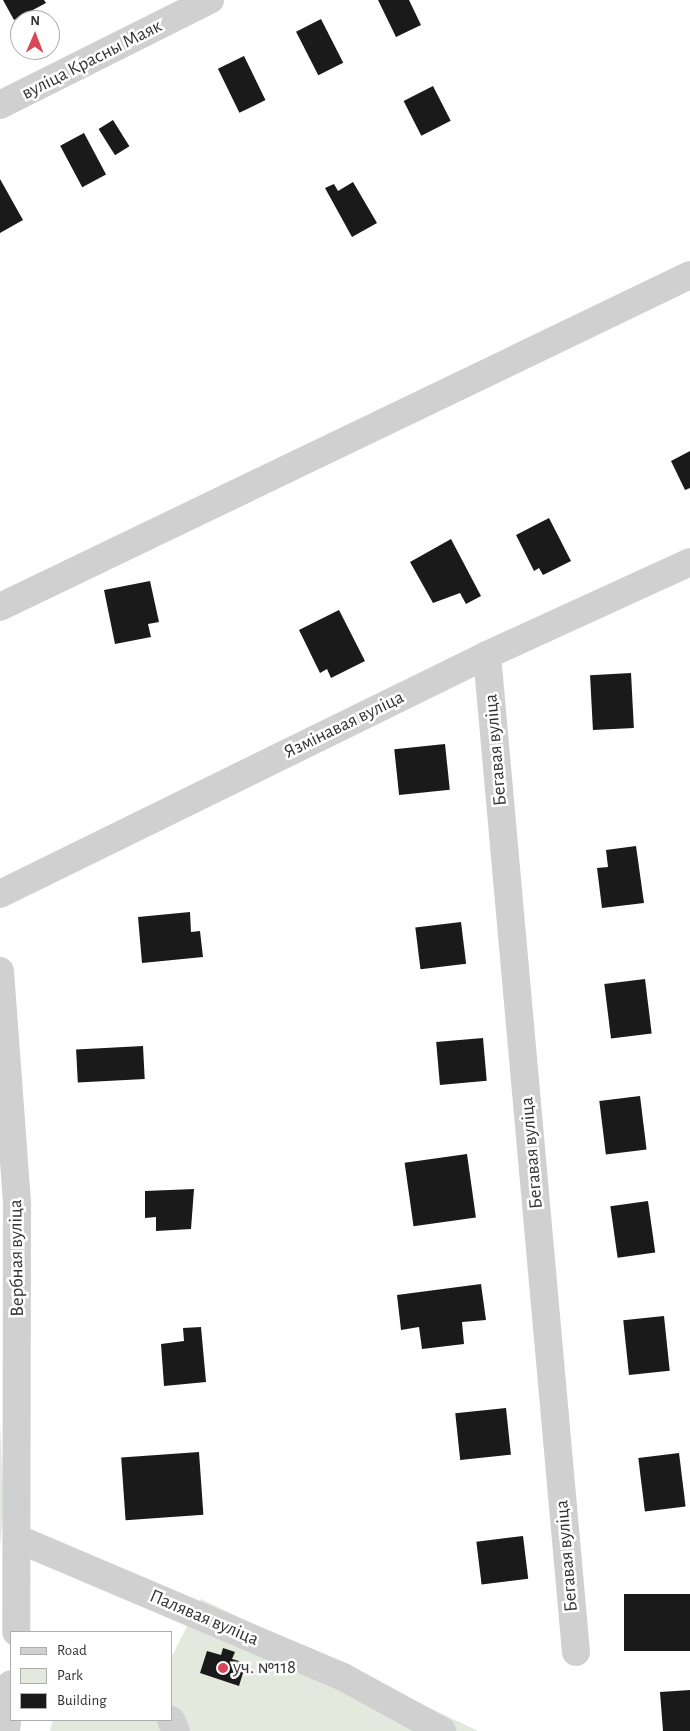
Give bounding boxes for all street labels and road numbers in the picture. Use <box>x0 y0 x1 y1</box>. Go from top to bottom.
street label: вуліца Красны Маяк <box>18 15 166 105</box>
street label: Язмінавая вуліца <box>280 686 408 764</box>
street label: Бегавая вуліца <box>480 693 512 807</box>
street label: Бегавая вуліца <box>516 1096 548 1210</box>
street label: Вербная вуліца <box>5 1199 29 1317</box>
street label: Бегавая вуліца <box>551 1499 583 1613</box>
street label: Палявая вуліца <box>146 1585 262 1651</box>

